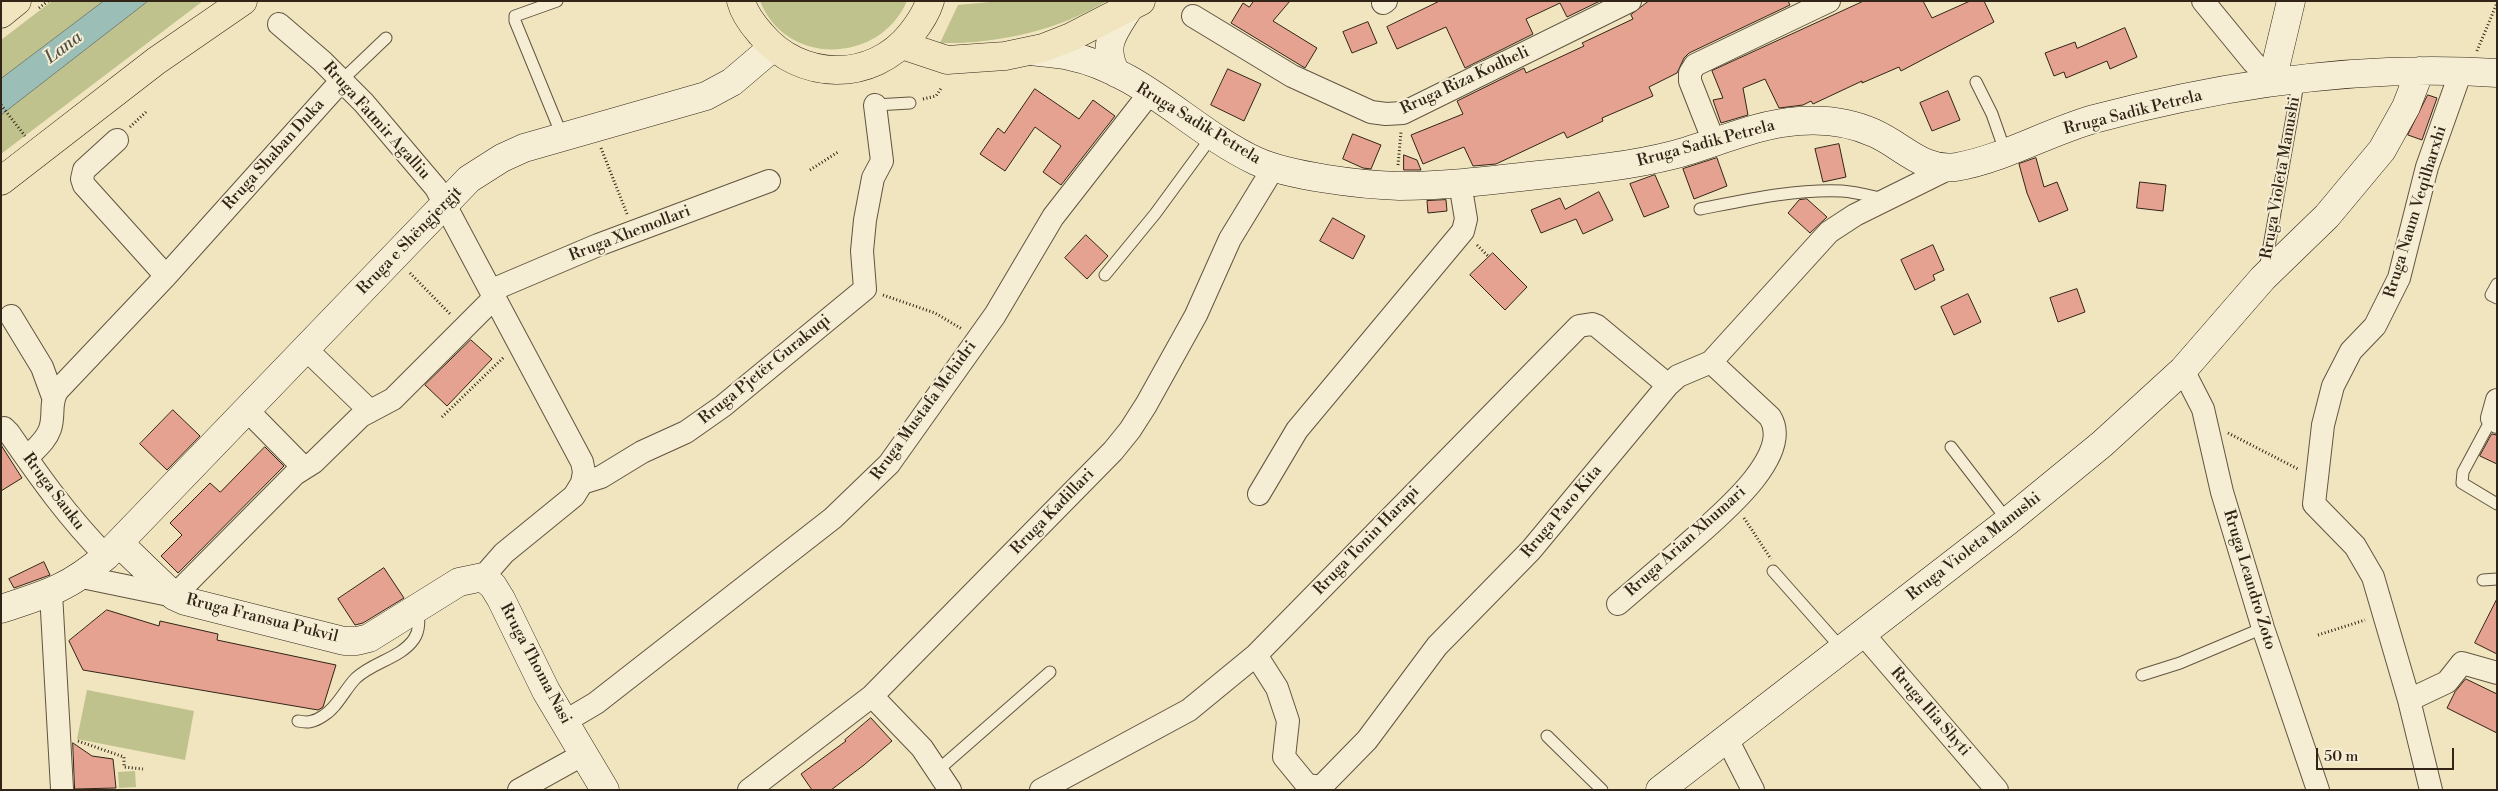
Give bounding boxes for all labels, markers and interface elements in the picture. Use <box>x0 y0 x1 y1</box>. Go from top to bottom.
water label: Lana <box>41 27 87 69</box>
street label: Rruga Riza Kodheli <box>1398 43 1532 119</box>
street label: Rruga Fatmir Agalliu <box>318 58 434 184</box>
street label: Rruga Sadik Petrela <box>1132 79 1264 169</box>
street label: Rruga Sadik Petrela <box>2062 87 2204 139</box>
street label: Rruga Violeta Manushi <box>2257 95 2305 261</box>
street label: Rruga Shaban Duka <box>219 96 329 214</box>
street label: Rruga Sadik Petrela <box>1635 116 1777 172</box>
street label: Rruga Naum Veqilharxhi <box>2381 124 2451 300</box>
street label: Rruga e Shëngjergjt <box>354 183 466 299</box>
street label: Rruga Xhemollari <box>566 202 694 266</box>
street label: Rruga Pjetër Gurakuqi <box>695 311 835 429</box>
street label: Rruga Mustafa Mehidri <box>867 338 981 484</box>
street label: Rruga Sauku <box>18 450 88 534</box>
street label: Rruga Paro Kita <box>1518 462 1606 562</box>
street label: Rruga Kadillari <box>1007 465 1099 559</box>
street label: Rruga Tonin Harapi <box>1310 483 1424 599</box>
street label: Rruga Arian Xhumari <box>1622 483 1750 601</box>
street label: Rruga Violeta Manushi <box>1903 489 2045 605</box>
street label: Rruga Leandro Zoto <box>2219 508 2279 652</box>
street label: Rruga Fransua Pukvil <box>184 591 340 647</box>
street label: Rruga Thoma Nasi <box>495 600 575 728</box>
street label: Rruga Ilia Shyti <box>1886 663 1974 761</box>
scale bar <box>2318 738 2456 770</box>
text: 50 m <box>2324 747 2358 766</box>

